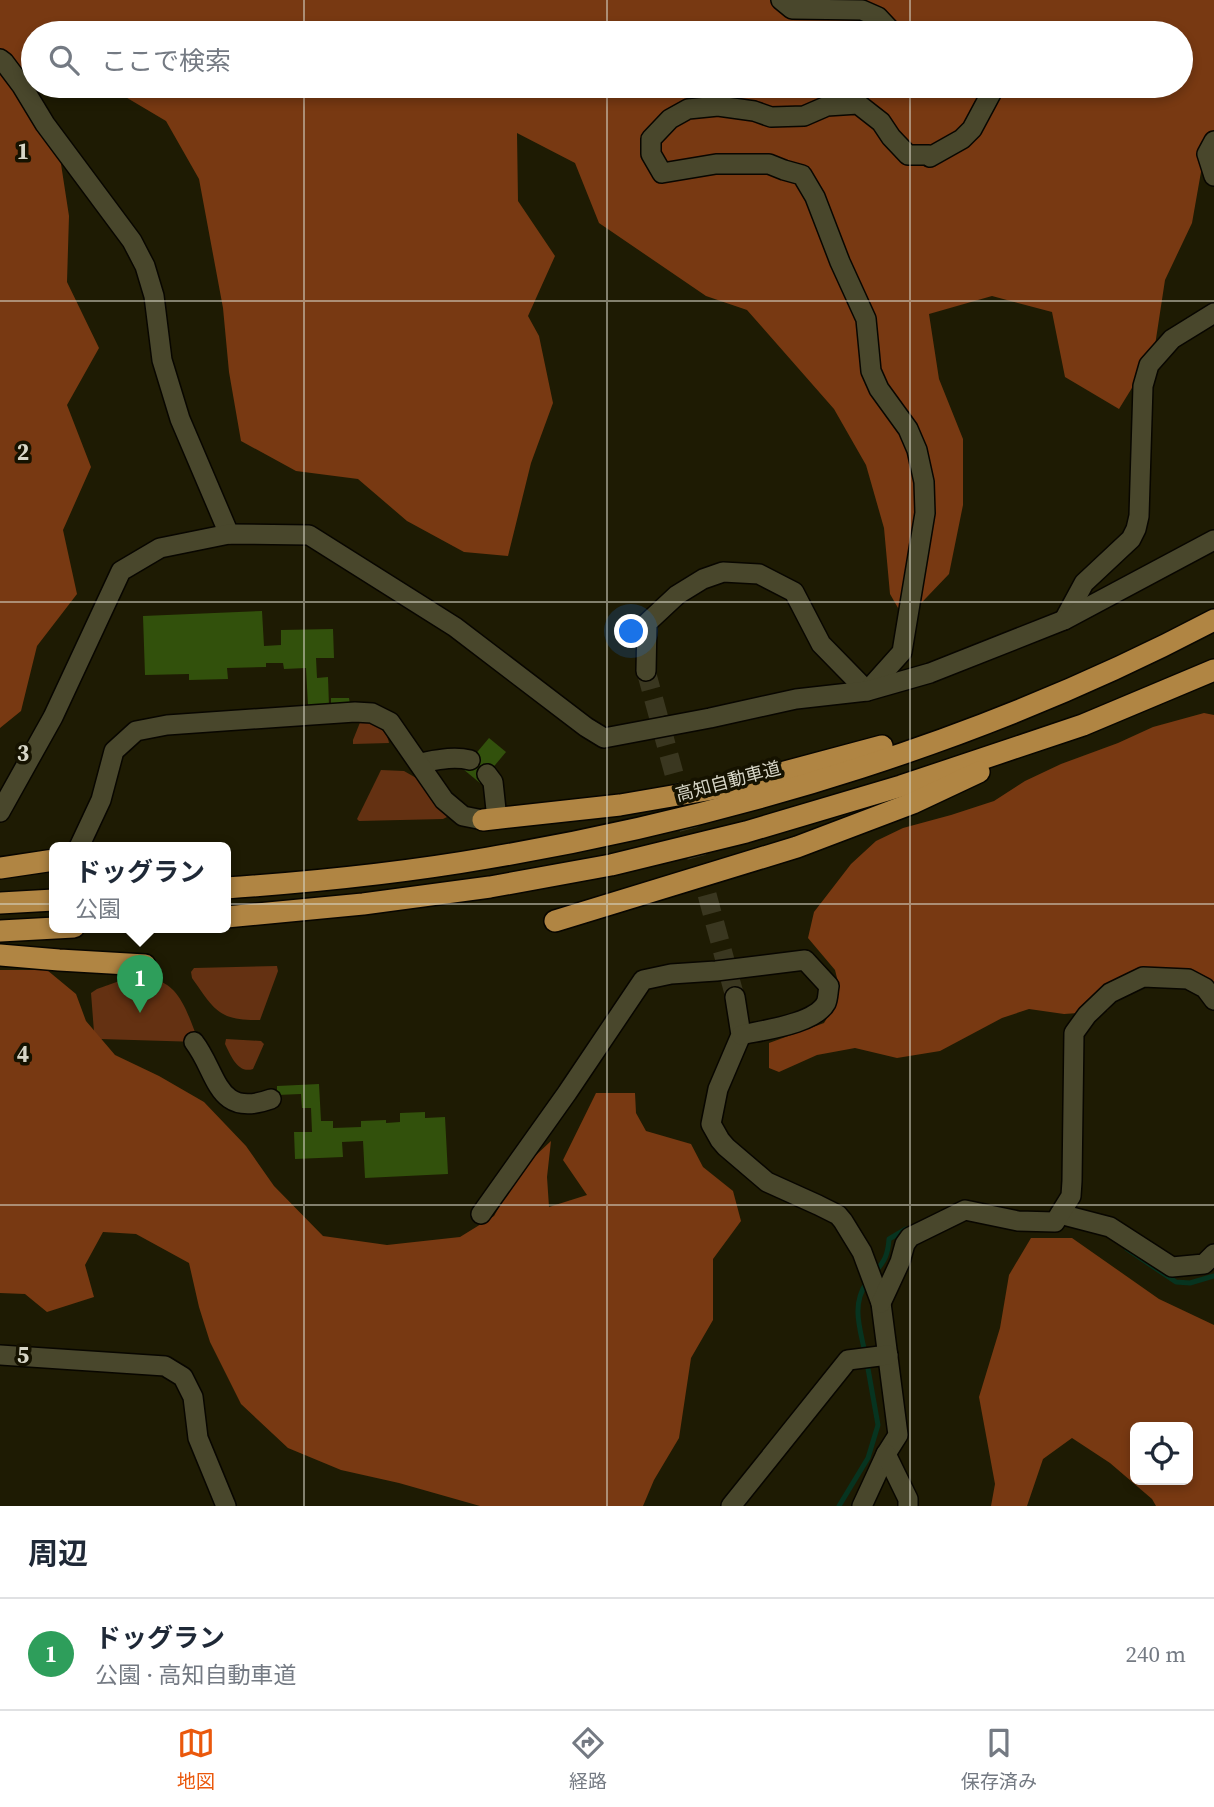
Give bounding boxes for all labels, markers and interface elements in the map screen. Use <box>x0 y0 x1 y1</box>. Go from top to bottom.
search box <box>21 21 1193 98</box>
icon: search <box>45 41 83 79</box>
text: ここで検索 <box>101 43 231 79</box>
text: 1 <box>17 135 29 167</box>
text: 2 <box>17 436 29 468</box>
your location <box>614 614 648 648</box>
text: 3 <box>17 737 29 769</box>
street label: 高知自動車道 <box>673 755 783 807</box>
popup <box>49 842 231 933</box>
text: ドッグラン <box>75 854 205 890</box>
text: 公園 <box>75 893 121 925</box>
pin: 1 <box>117 955 163 1013</box>
text: 4 <box>17 1038 29 1070</box>
text: 5 <box>17 1339 29 1371</box>
map controls <box>1130 1422 1193 1485</box>
button: locate <box>1130 1422 1193 1485</box>
text: 周辺 <box>28 1533 88 1574</box>
text: ドッグラン <box>95 1620 225 1656</box>
text: 1 <box>45 1638 57 1670</box>
text: 240 m <box>1125 1638 1186 1670</box>
text: 公園 · 高知自動車道 <box>95 1659 297 1691</box>
tab: 地図 <box>177 1724 215 1794</box>
tab: 経路 <box>569 1724 607 1794</box>
tab: 保存済み <box>961 1724 1037 1794</box>

